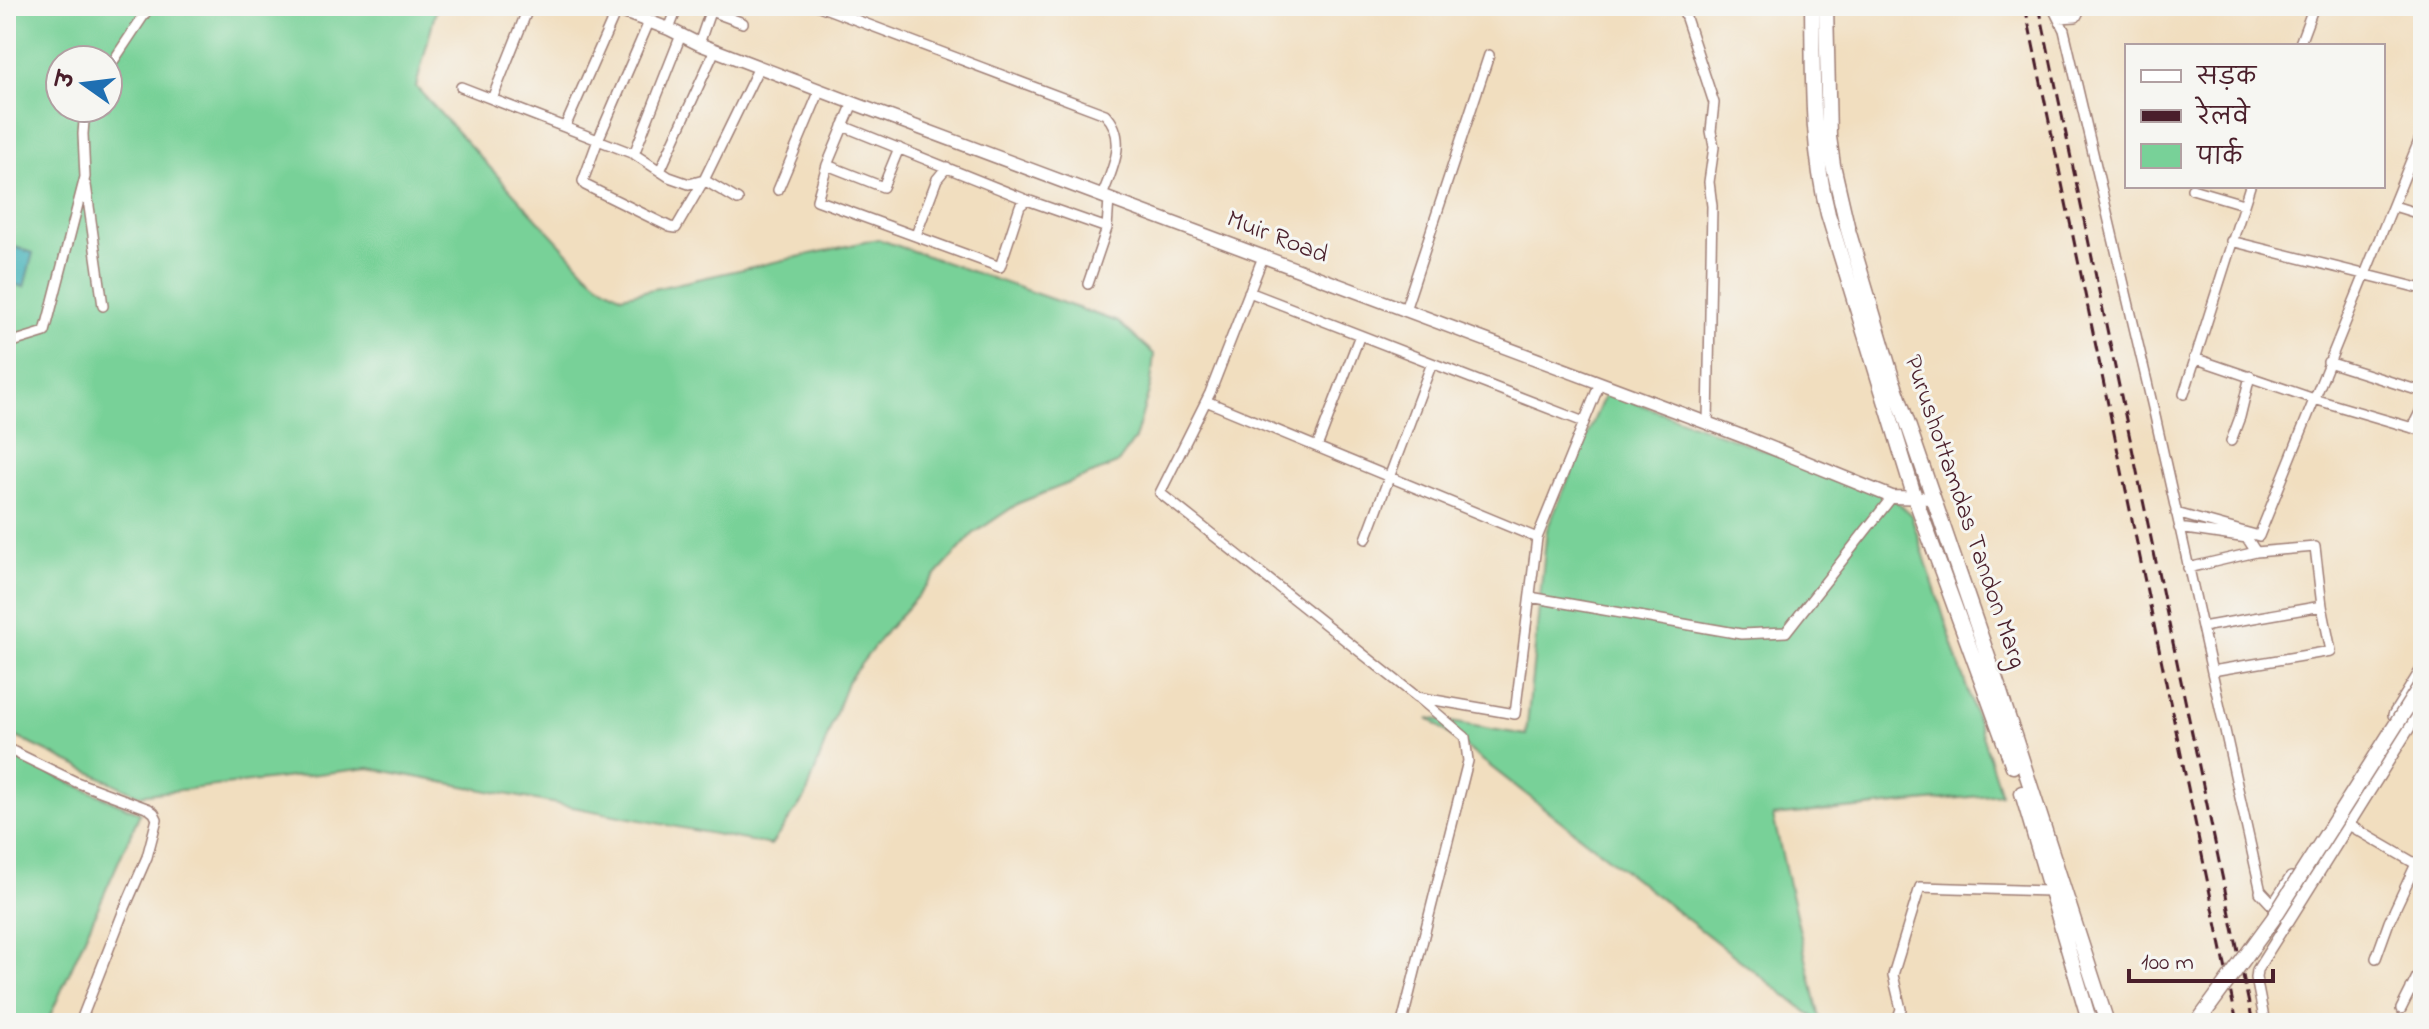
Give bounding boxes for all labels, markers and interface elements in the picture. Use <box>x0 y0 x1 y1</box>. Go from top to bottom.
north arrow <box>44 44 124 124</box>
legend <box>2125 44 2385 188</box>
text: सड़क <box>2195 61 2258 96</box>
text: उ <box>50 67 85 93</box>
text: रेलवे <box>2194 96 2251 136</box>
text: पार्क <box>2195 137 2244 176</box>
street label: Muir Road <box>1221 201 1334 275</box>
street label: Purushottamdas Tandon Marg <box>1892 350 2036 674</box>
scale bar <box>2129 933 2273 983</box>
text: 100 m <box>2141 946 2194 981</box>

